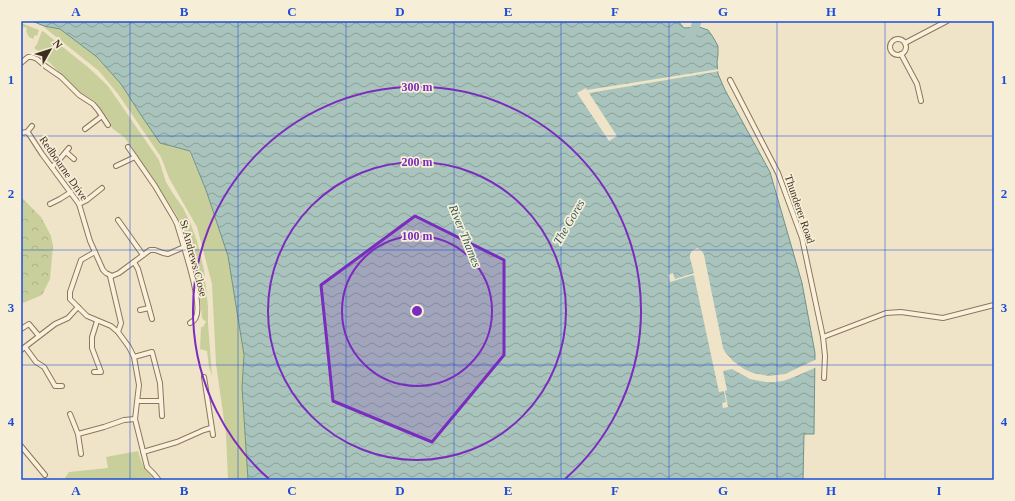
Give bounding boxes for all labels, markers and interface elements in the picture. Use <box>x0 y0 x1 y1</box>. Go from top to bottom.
text: A <box>71 4 81 19</box>
text: B <box>180 4 189 19</box>
text: C <box>287 4 297 19</box>
text: D <box>395 4 405 19</box>
text: E <box>504 4 512 19</box>
text: F <box>611 4 619 19</box>
text: G <box>718 4 728 19</box>
text: H <box>826 4 836 19</box>
text: I <box>936 4 942 19</box>
north arrow <box>30 30 70 70</box>
text: N <box>51 37 65 51</box>
text: 1 <box>8 72 14 87</box>
text: 1 <box>1001 72 1007 87</box>
text: 300 m <box>402 80 433 94</box>
street label: Redbourne Drive <box>37 133 91 203</box>
text: 200 m <box>402 155 433 169</box>
street label: Thunderer Road <box>783 173 818 245</box>
text: 2 <box>8 186 14 201</box>
text: 2 <box>1001 186 1007 201</box>
water label: The Gores <box>550 197 588 247</box>
water label: River Thames <box>446 202 484 270</box>
street label: St Andrews Close <box>178 218 210 298</box>
text: 100 m <box>402 229 433 243</box>
text: 3 <box>8 300 15 315</box>
text: 3 <box>1001 300 1008 315</box>
centre of rings <box>410 304 424 318</box>
text: 4 <box>8 414 15 429</box>
text: 4 <box>1001 414 1008 429</box>
text: A <box>71 483 81 498</box>
text: B <box>180 483 189 498</box>
text: C <box>287 483 297 498</box>
text: D <box>395 483 405 498</box>
text: E <box>504 483 512 498</box>
text: F <box>611 483 619 498</box>
text: G <box>718 483 728 498</box>
text: H <box>826 483 836 498</box>
text: I <box>936 483 942 498</box>

